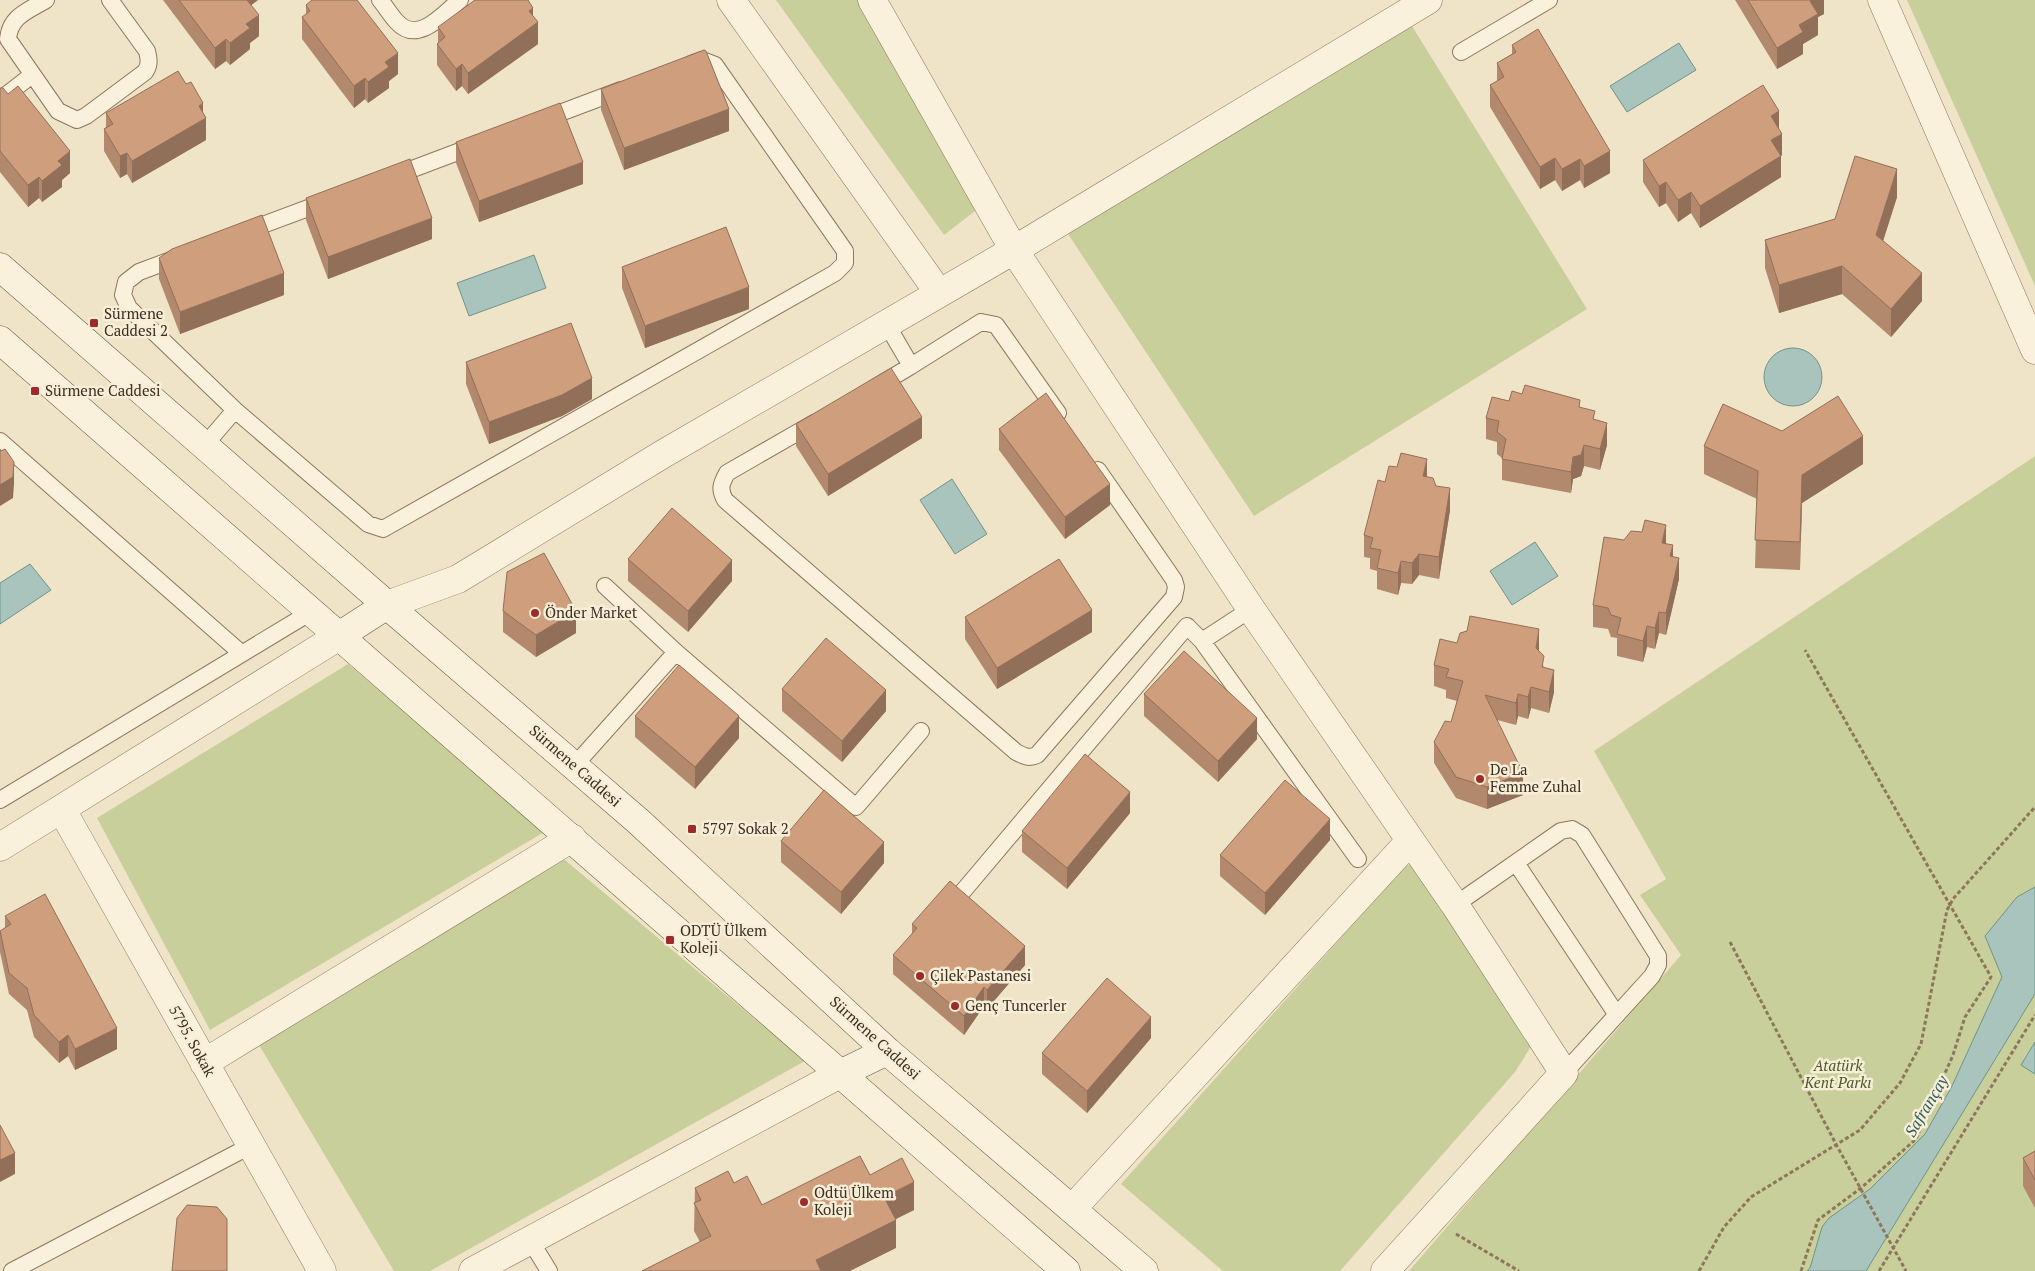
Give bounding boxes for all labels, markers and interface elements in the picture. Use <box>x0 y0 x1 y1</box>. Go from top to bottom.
place label: Sürmene Caddesi 2 <box>104 303 168 340</box>
marker: Sürmene Caddesi 2 <box>88 317 100 329</box>
place label: Sürmene Caddesi <box>45 380 160 400</box>
marker: Sürmene Caddesi <box>29 385 41 397</box>
place label: Önder Market <box>545 602 638 622</box>
marker: Önder Market <box>529 607 541 619</box>
street label: Sürmene Caddesi <box>526 720 626 811</box>
place label: De La Femme Zuhal <box>1490 759 1581 796</box>
marker: De La Femme Zuhal <box>1474 773 1486 785</box>
place label: 5797 Sokak 2 <box>702 818 789 838</box>
marker: 5797 Sokak 2 <box>686 823 698 835</box>
place label: ODTÜ Ülkem Koleji <box>680 920 767 957</box>
marker: ODTÜ Ülkem Koleji <box>664 934 676 946</box>
place label: Çilek Pastanesi <box>930 965 1031 985</box>
marker: Çilek Pastanesi <box>914 970 926 982</box>
street label: Sürmene Caddesi <box>826 991 925 1083</box>
place label: Genç Tuncerler <box>965 995 1067 1015</box>
marker: Genç Tuncerler <box>949 1000 961 1012</box>
street label: 5795. Sokak <box>165 1001 221 1080</box>
park label: Atatürk Kent Parkı <box>1804 1055 1871 1092</box>
water label: Safrançay <box>1899 1071 1953 1141</box>
place label: Odtü Ülkem Koleji <box>814 1182 894 1219</box>
marker: Odtü Ülkem Koleji <box>798 1196 810 1208</box>

